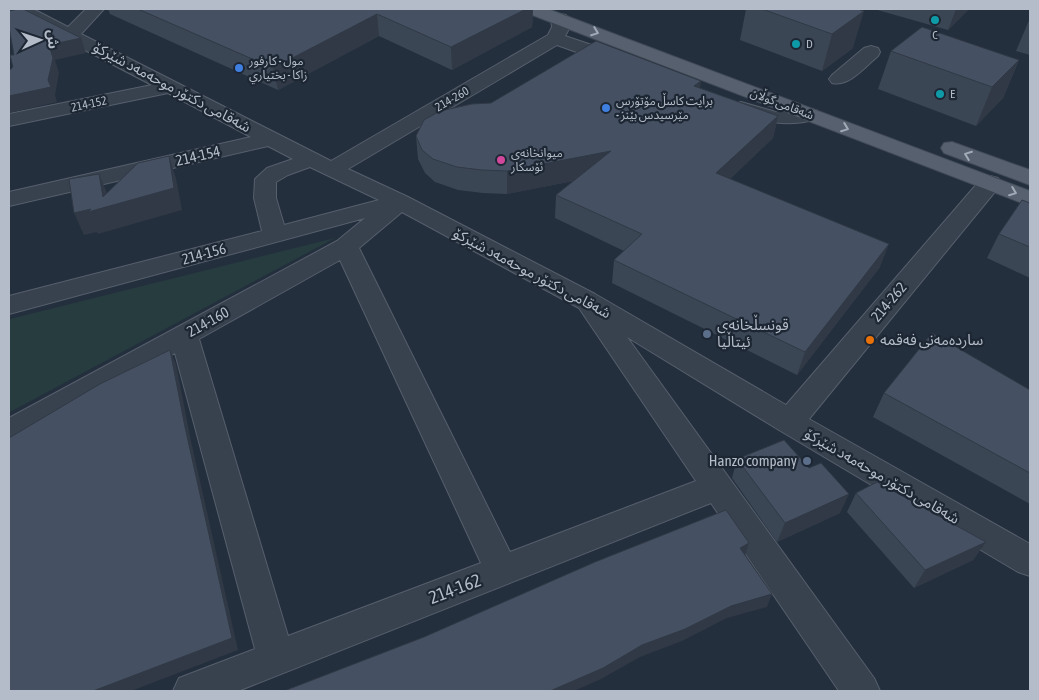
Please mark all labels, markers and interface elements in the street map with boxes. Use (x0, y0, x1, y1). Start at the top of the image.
marker: C (929, 14, 941, 26)
north arrow (15, 15, 65, 65)
one-way arrow (590, 26, 599, 36)
place label: C (932, 28, 938, 42)
text: ش (44, 29, 61, 49)
place label: D (806, 37, 813, 51)
street label: شەقامی دکتۆر موحەمەد شێرکۆ (90, 38, 254, 136)
marker: D (790, 38, 802, 50)
place label: مول - كارفور زاكا - بختياري (248, 54, 308, 85)
marker: مول - كارفور زاكا - بختياري (233, 62, 245, 74)
street label: شەقامی گوڵان (748, 83, 817, 122)
street label: 214-260 (433, 84, 472, 114)
place label: E (950, 87, 955, 101)
marker: E (934, 88, 946, 100)
place label: برایت کاسڵ مۆتۆرس - مێرسیدس بێنز (616, 92, 713, 122)
street label: 214-152 (70, 93, 108, 115)
marker: برایت کاسڵ مۆتۆرس - مێرسیدس بێنز (600, 102, 612, 114)
one-way arrow (840, 122, 849, 132)
street label: 214-154 (174, 142, 222, 169)
place label: میوانخانەی ئۆسکار (510, 146, 563, 174)
one-way arrow (964, 150, 973, 161)
marker: میوانخانەی ئۆسکار (495, 154, 507, 166)
one-way arrow (1008, 186, 1017, 196)
street label: شەقامی دکتۆر موحەمەد شێرکۆ (450, 224, 614, 322)
street label: 214-156 (180, 239, 228, 268)
street label: 214-262 (867, 279, 910, 325)
street label: 214-160 (184, 303, 232, 340)
place label: قونسڵخانەی ئیتاڵیا (717, 314, 789, 350)
marker: قونسڵخانەی ئیتاڵیا (701, 328, 713, 340)
place label: ساردەمەنی فەقمە (880, 331, 984, 349)
marker: ساردەمەنی فەقمە (864, 334, 876, 346)
street label: شەقامی دکتۆر موحەمەد شێرکۆ (801, 424, 963, 528)
place label: Hanzo company (709, 452, 797, 469)
marker: Hanzo company (801, 455, 813, 467)
street label: 214-162 (426, 569, 484, 608)

